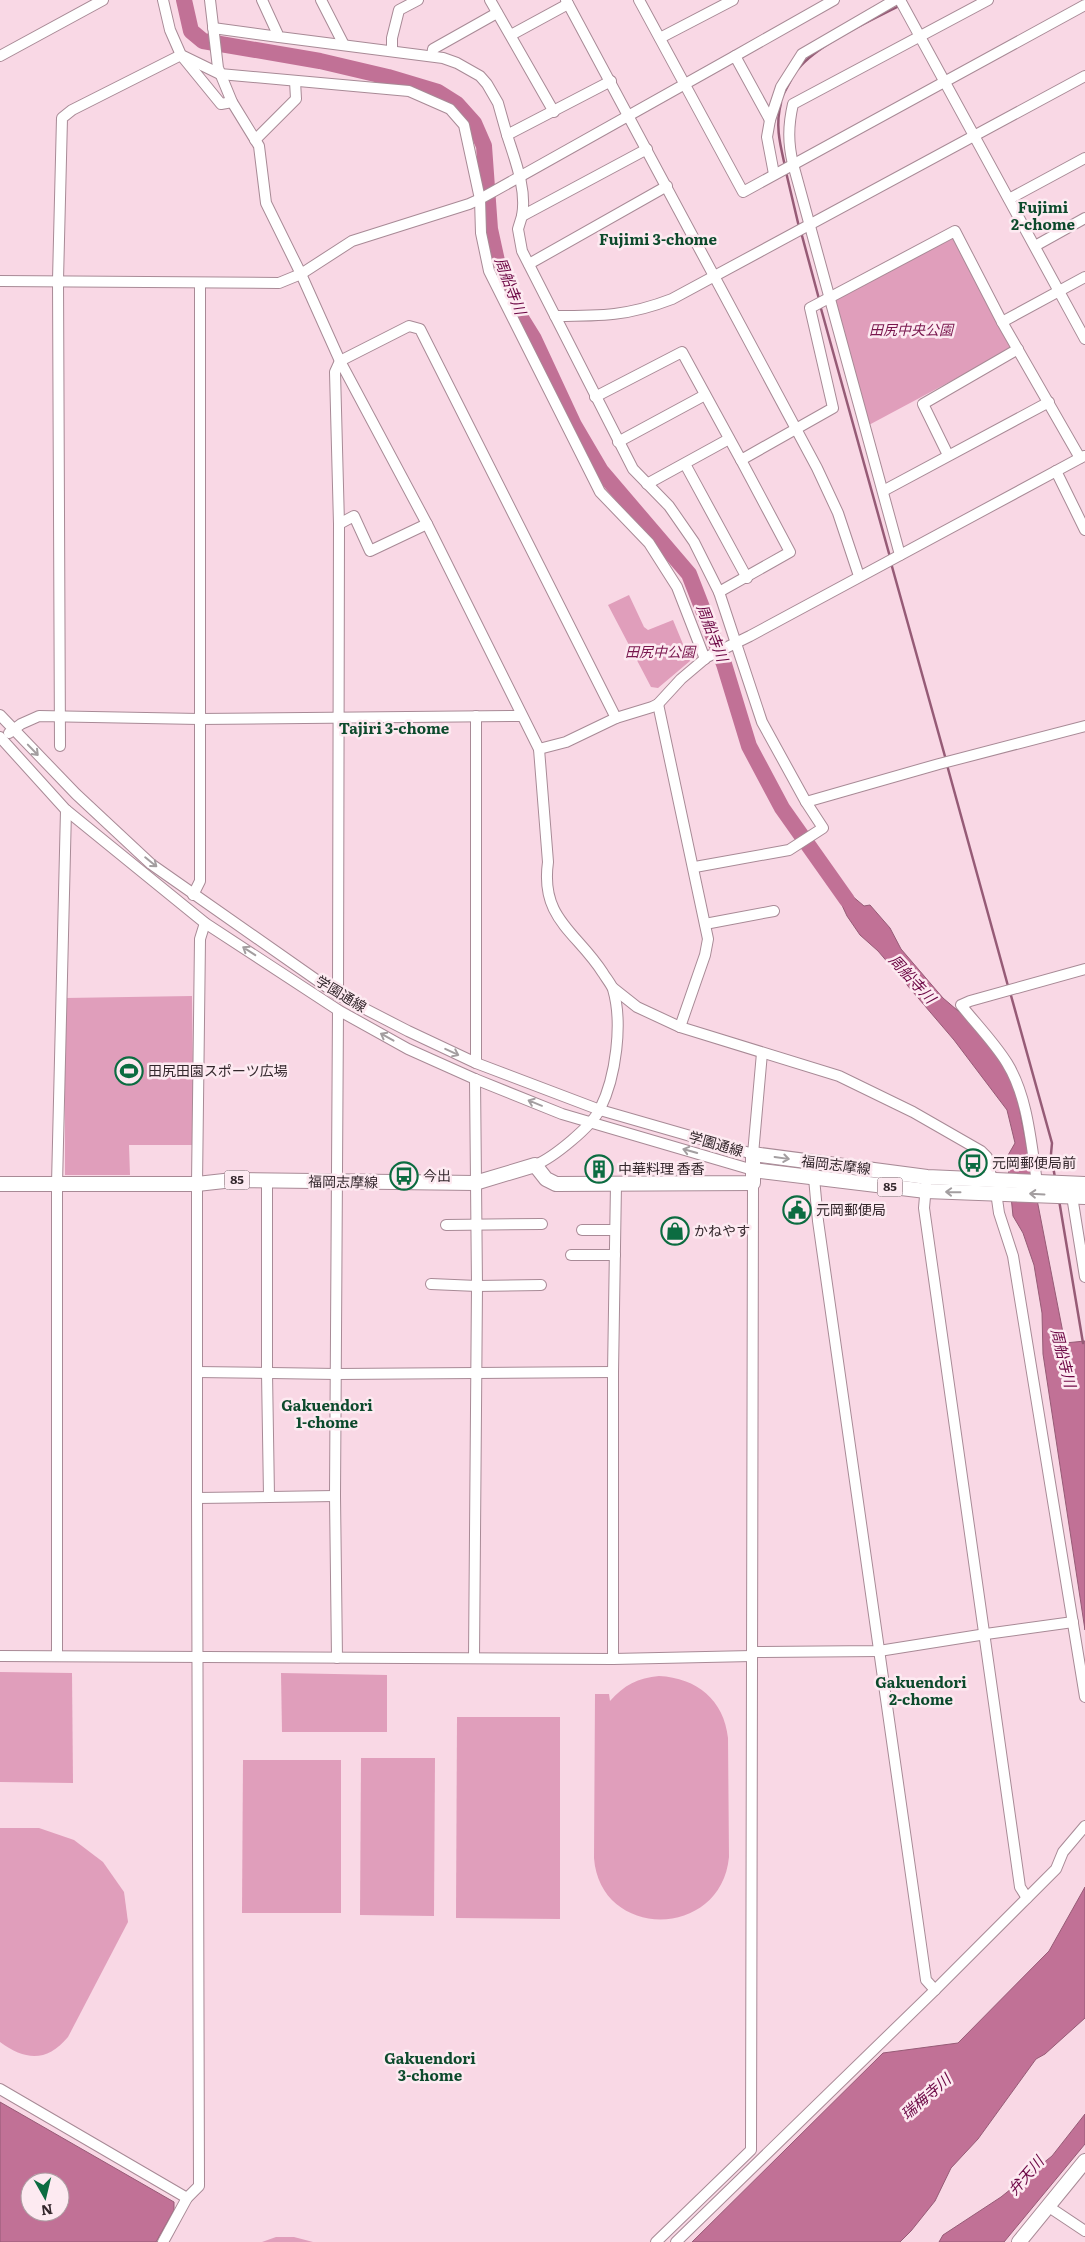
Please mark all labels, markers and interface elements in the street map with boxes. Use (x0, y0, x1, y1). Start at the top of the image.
district label: Fujimi 2-chome (1011, 195, 1076, 235)
district label: Fujimi 3-chome (599, 227, 717, 250)
water label: 周船寺川 (490, 253, 534, 319)
park label: 田尻中央公園 (869, 319, 955, 339)
water label: 周船寺川 (692, 600, 736, 666)
park label: 田尻中公園 (625, 641, 697, 661)
district label: Tajiri 3-chome (339, 716, 450, 739)
one-way arrow (27, 744, 39, 756)
one-way arrow (144, 857, 157, 868)
one-way arrow (242, 946, 256, 956)
water label: 周船寺川 (884, 948, 943, 1009)
street label: 学園通線 (312, 970, 371, 1016)
one-way arrow (379, 1032, 394, 1042)
one-way arrow (444, 1047, 459, 1057)
sports icon: 田尻田園スポーツ広場 (114, 1056, 144, 1086)
place label: 田尻田園スポーツ広場 (148, 1060, 288, 1080)
one-way arrow (528, 1098, 543, 1107)
street label: 学園通線 (687, 1126, 746, 1160)
one-way arrow (682, 1145, 698, 1155)
bus stop icon: 元岡郵便局前 (958, 1148, 988, 1178)
street label: 福岡志摩線 (800, 1150, 872, 1178)
place label: 元岡郵便局前 (992, 1152, 1076, 1172)
one-way arrow (773, 1153, 789, 1163)
building icon: 中華料理 香香 (584, 1154, 614, 1184)
place label: 中華料理 香香 (618, 1158, 705, 1178)
bus stop icon: 今出 (389, 1161, 419, 1191)
place label: 今出 (423, 1165, 451, 1185)
road number: 85 (224, 1170, 250, 1190)
street label: 福岡志摩線 (308, 1170, 378, 1192)
road number: 85 (878, 1178, 902, 1196)
one-way arrow (945, 1187, 961, 1196)
one-way arrow (1029, 1190, 1045, 1199)
public building icon: 元岡郵便局 (782, 1195, 812, 1225)
place label: 元岡郵便局 (816, 1199, 886, 1219)
shop icon: かねやす (660, 1216, 690, 1246)
place label: かねやす (694, 1220, 750, 1240)
water label: 周船寺川 (1046, 1326, 1083, 1391)
district label: Gakuendori 1-chome (281, 1393, 373, 1433)
district label: Gakuendori 2-chome (875, 1670, 967, 1710)
district label: Gakuendori 3-chome (384, 2046, 476, 2086)
water label: 瑞梅寺川 (895, 2066, 957, 2124)
water label: 弁天川 (1001, 2149, 1050, 2200)
north arrow (20, 2172, 70, 2222)
text: N (39, 2200, 54, 2222)

